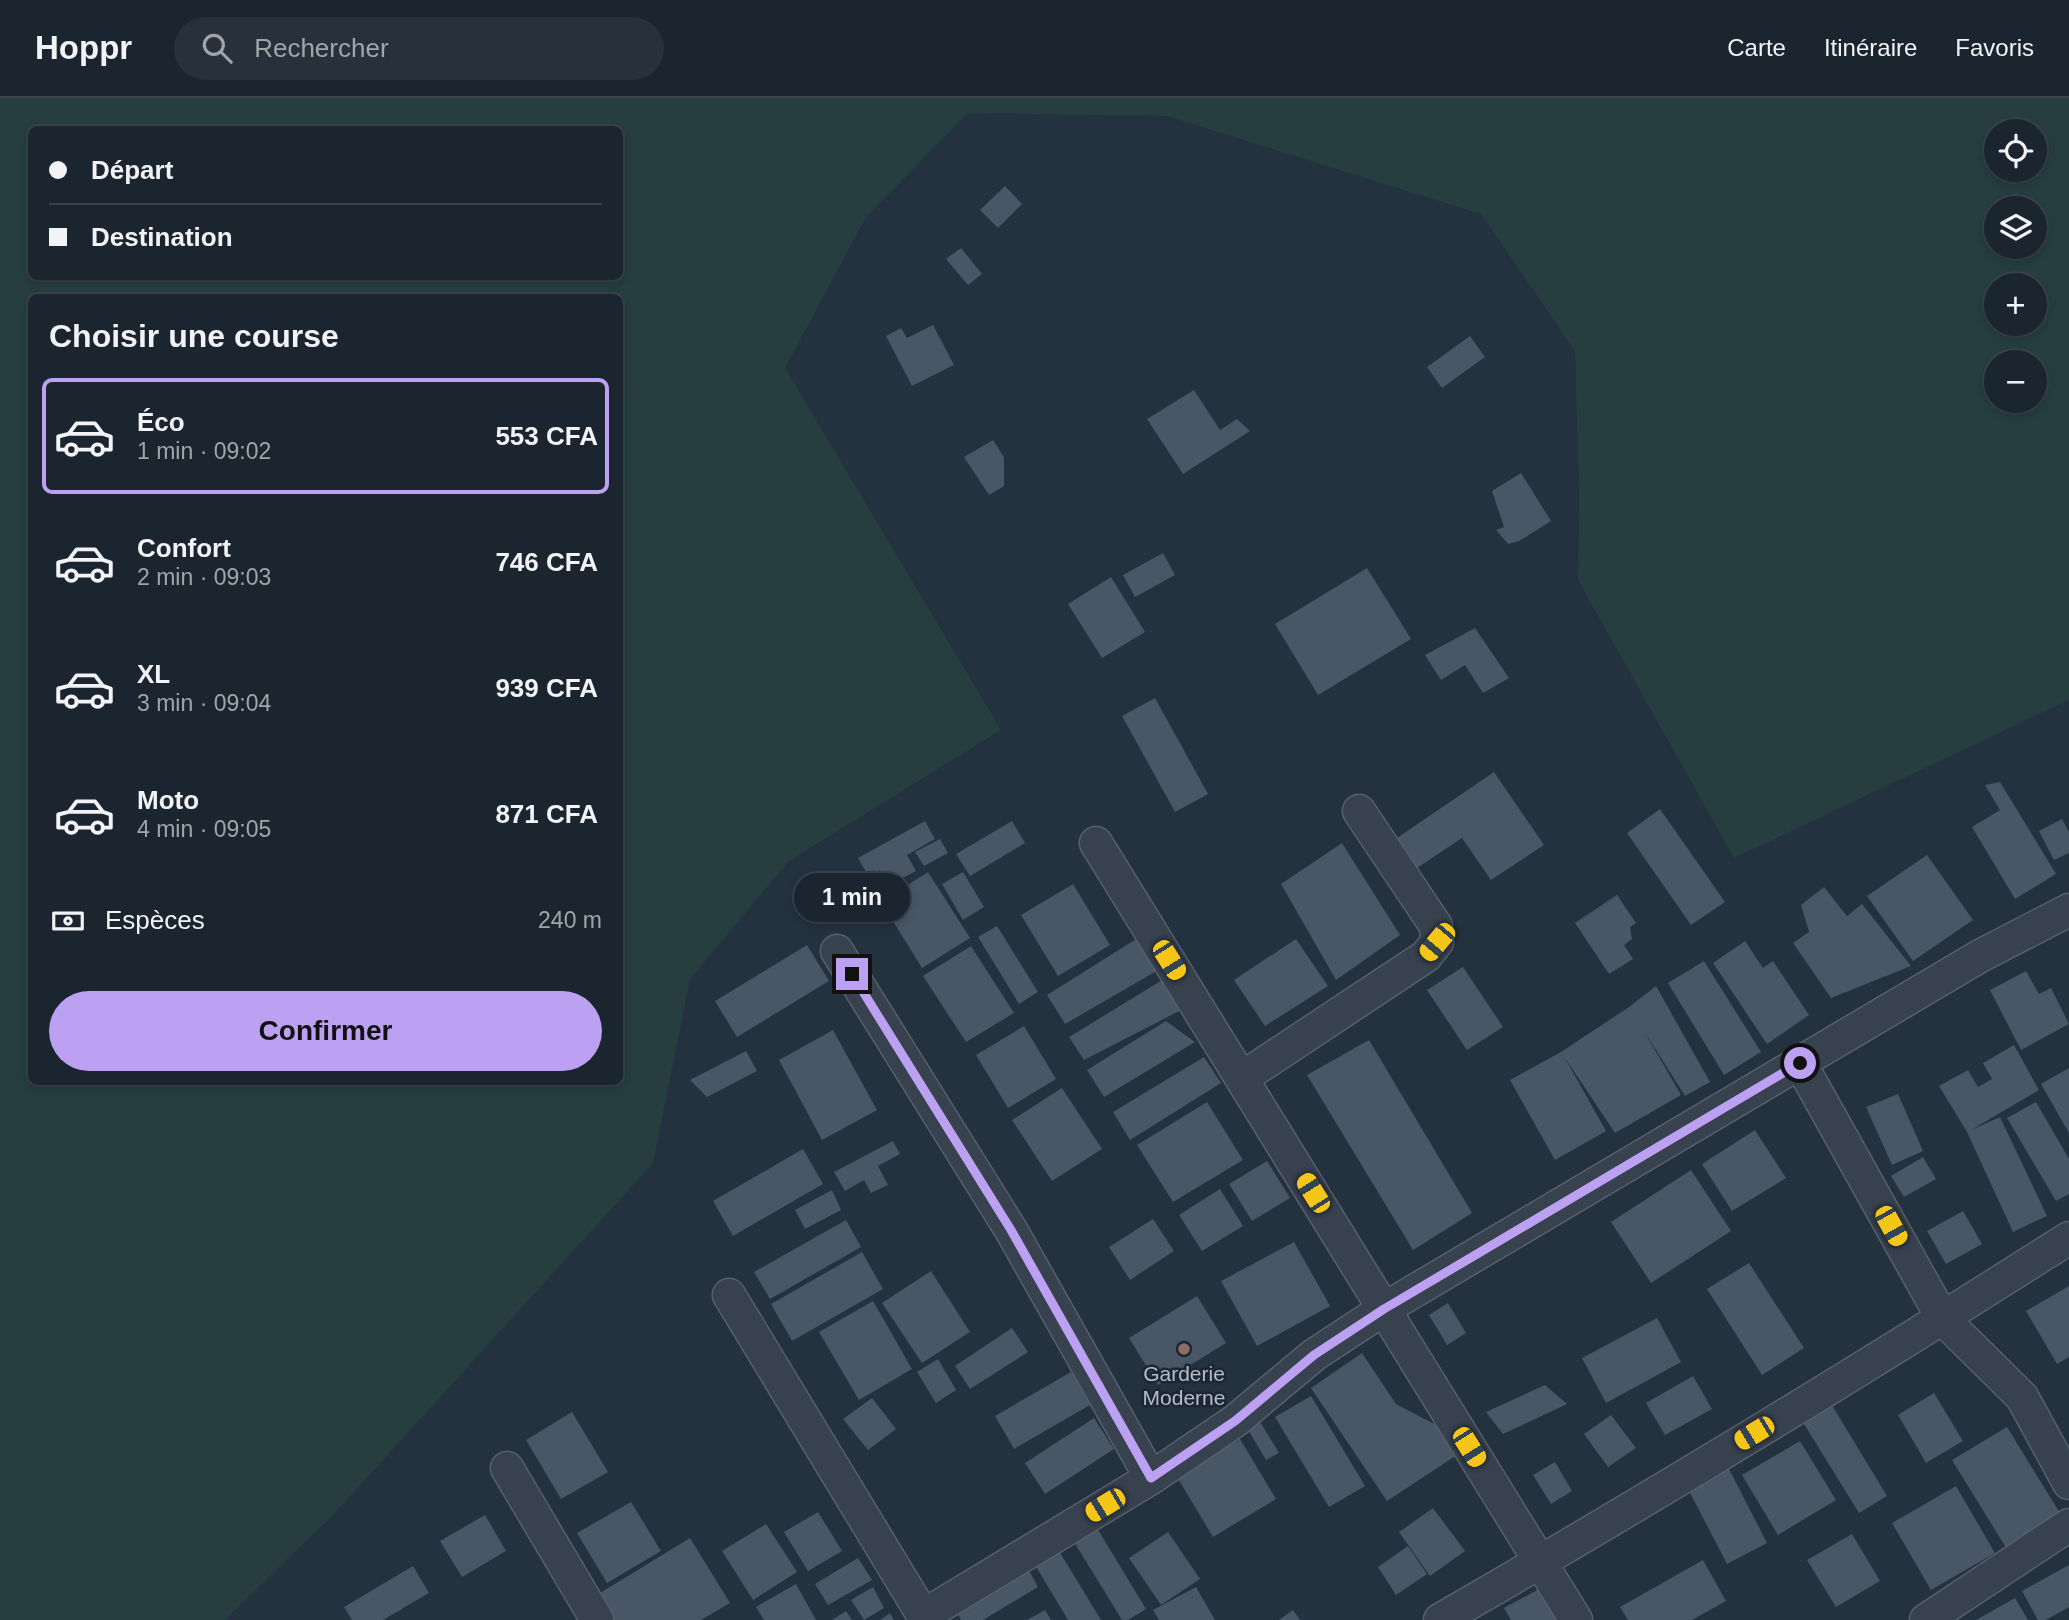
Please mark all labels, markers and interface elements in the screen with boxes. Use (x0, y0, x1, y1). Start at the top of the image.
search box (174, 17, 664, 80)
text: Hoppr (35, 29, 132, 66)
icon: search (198, 29, 236, 67)
text: Rechercher (254, 33, 389, 63)
text: Carte (1727, 34, 1786, 61)
text: Itinéraire (1824, 34, 1917, 61)
text: Favoris (1955, 34, 2034, 61)
map controls (1984, 119, 2047, 413)
button: locate (1984, 119, 2047, 182)
text: Départ (91, 155, 173, 185)
button: layers (1984, 196, 2047, 259)
text: Destination (91, 222, 233, 252)
button: + (1984, 273, 2047, 336)
text: Choisir une course (49, 318, 339, 354)
button: − (1984, 350, 2047, 413)
icon: car (53, 405, 116, 468)
text: Éco (137, 407, 185, 437)
text: 553 CFA (495, 421, 598, 451)
text: 1 min · 09:02 (137, 438, 271, 464)
icon: car (53, 531, 116, 594)
text: Confort (137, 533, 231, 563)
text: 746 CFA (495, 547, 598, 577)
text: 2 min · 09:03 (137, 564, 271, 590)
icon: car (53, 657, 116, 720)
text: XL (137, 659, 170, 689)
text: 939 CFA (495, 673, 598, 703)
text: 3 min · 09:04 (137, 690, 271, 716)
icon: car (53, 783, 116, 846)
text: Moto (137, 785, 199, 815)
text: 871 CFA (495, 799, 598, 829)
text: 4 min · 09:05 (137, 816, 271, 842)
callout: 1 min (794, 872, 910, 922)
text: 1 min (822, 884, 882, 910)
icon: cash (49, 902, 87, 940)
text: Espèces (105, 905, 205, 935)
text: 240 m (538, 907, 602, 933)
car (1416, 919, 1459, 965)
car (1149, 937, 1190, 983)
route end (836, 958, 868, 990)
button: Confirmer (49, 991, 602, 1071)
route start (1784, 1047, 1816, 1079)
car (1293, 1170, 1334, 1216)
car (1872, 1203, 1911, 1249)
marker: Garderie Moderne (1176, 1341, 1192, 1357)
place label: Garderie Moderne (1143, 1362, 1225, 1409)
car (1731, 1413, 1778, 1453)
car (1449, 1424, 1490, 1470)
car (1082, 1485, 1129, 1525)

